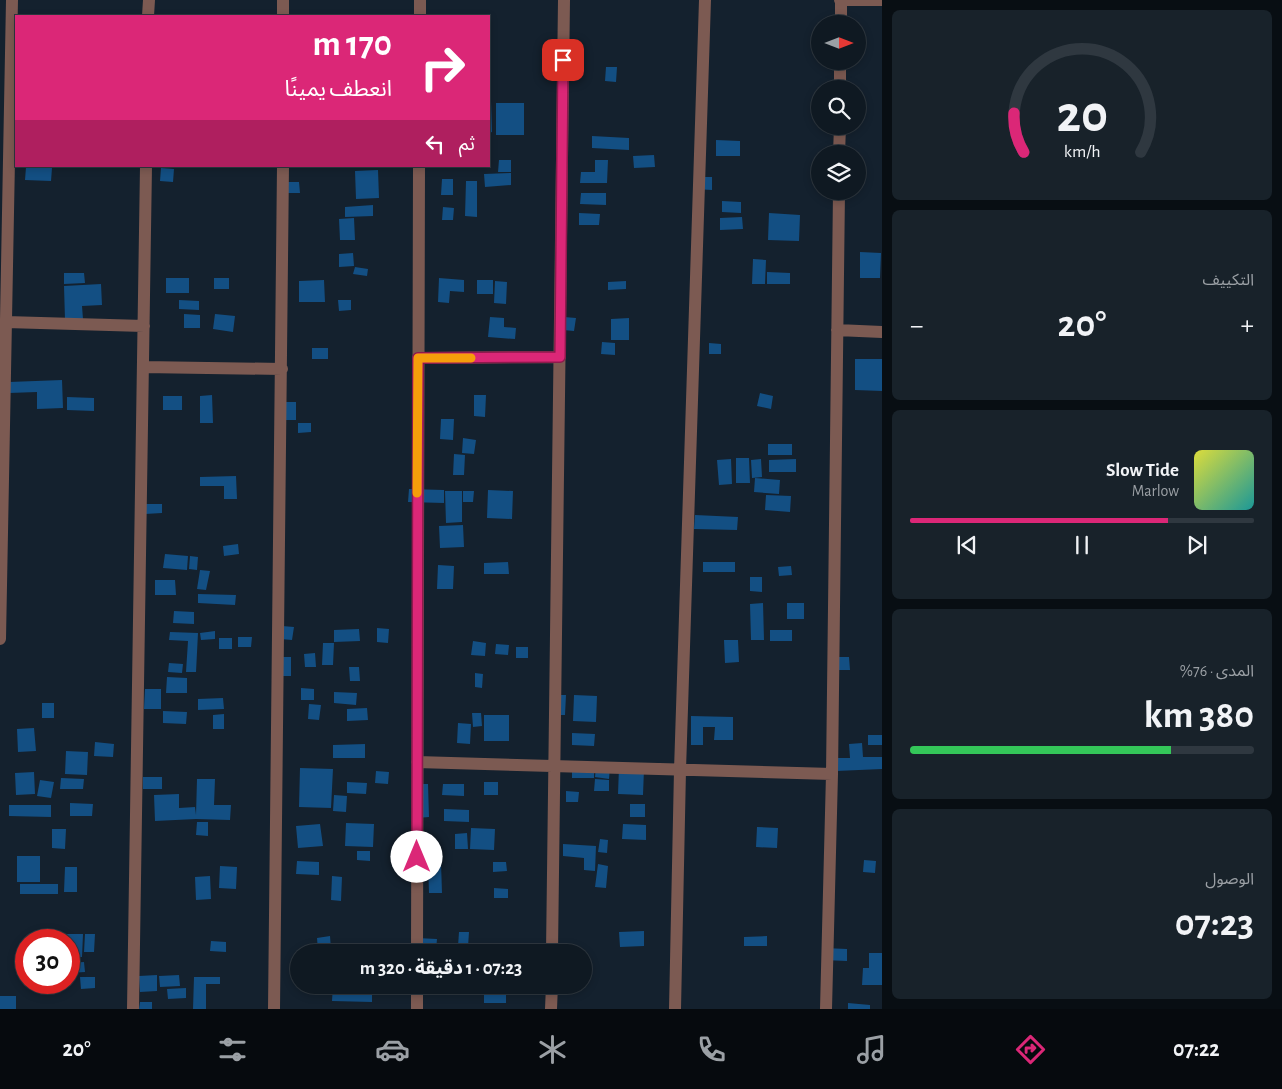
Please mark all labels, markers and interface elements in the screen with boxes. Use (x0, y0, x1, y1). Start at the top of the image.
north arrow (811, 15, 866, 70)
map controls (811, 15, 866, 200)
text: 170 m (312, 27, 392, 62)
icon: right (410, 35, 475, 100)
pin (542, 39, 584, 81)
icon: arrive (549, 46, 577, 74)
text: انعطف يمينًا (285, 78, 392, 100)
button: search (811, 80, 866, 135)
text: 20 (1056, 89, 1108, 141)
icon: left (421, 130, 449, 158)
text: ثم (459, 135, 475, 154)
text: km/h (1064, 143, 1100, 161)
button: layers (811, 145, 866, 200)
text: التكييف (1202, 272, 1254, 288)
text: 20° (1058, 306, 1106, 344)
text: − (910, 312, 923, 340)
text: + (1241, 312, 1254, 340)
text: Slow Tide (1106, 461, 1179, 480)
text: Marlow (1132, 483, 1179, 499)
icon: previous (953, 531, 981, 559)
icon: pause (1068, 531, 1096, 559)
icon: next (1183, 531, 1211, 559)
text: المدى · 76% (1180, 663, 1254, 679)
text: 380 km (1144, 697, 1254, 735)
position arrow (390, 830, 442, 882)
text: الوصول (1205, 871, 1254, 887)
text: 07:23 (1175, 905, 1254, 943)
speed limit sign: 30 (15, 929, 80, 994)
text: 07:23 · 1 دقيقة · 320 m (360, 959, 522, 978)
icon: filters (215, 1032, 250, 1067)
icon: car (375, 1032, 410, 1067)
icon: climate (535, 1032, 570, 1067)
icon: phone (694, 1032, 729, 1067)
icon: music (854, 1032, 889, 1067)
icon: directions (1013, 1032, 1048, 1067)
text: 20° (62, 1038, 91, 1060)
text: 07:22 (1173, 1038, 1220, 1060)

